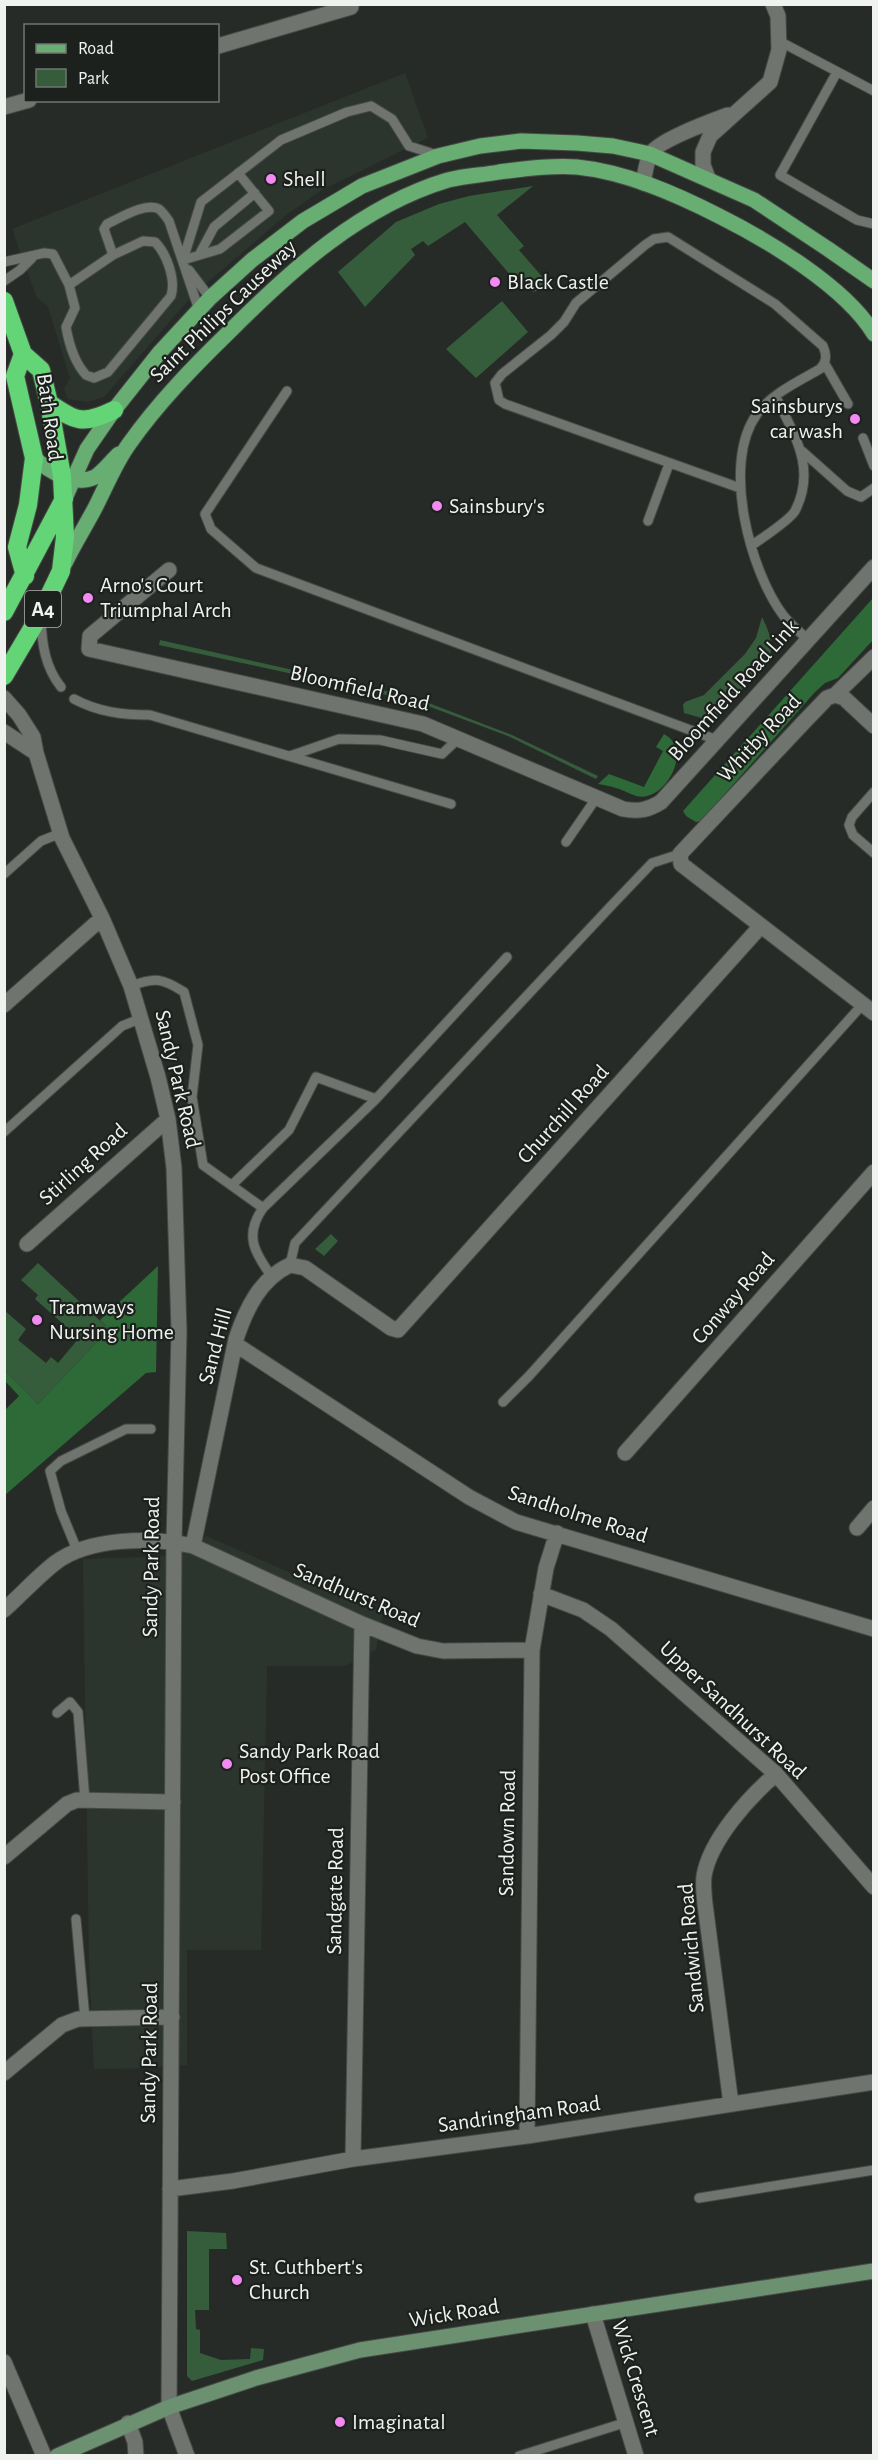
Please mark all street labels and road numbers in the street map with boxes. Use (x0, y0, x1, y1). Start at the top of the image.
street label: Saint Philips Causeway (146, 235, 301, 386)
street label: Bath Road (33, 372, 67, 462)
road number: A4 (25, 591, 61, 627)
street label: Bloomfield Road Link (664, 615, 802, 765)
street label: Bloomfield Road (288, 661, 432, 715)
street label: Whitby Road (713, 690, 805, 786)
street label: Sandy Park Road (151, 1008, 205, 1150)
street label: Churchill Road (513, 1060, 613, 1168)
street label: Stirling Road (35, 1119, 131, 1209)
street label: Conway Road (687, 1248, 779, 1348)
street label: Sand Hill (194, 1306, 236, 1386)
street label: Sandholme Road (505, 1481, 651, 1547)
street label: Sandy Park Road (139, 1496, 163, 1638)
street label: Sandhurst Road (291, 1559, 423, 1631)
street label: Upper Sandhurst Road (656, 1637, 810, 1783)
street label: Sandown Road (495, 1769, 519, 1897)
street label: Sandgate Road (323, 1827, 347, 1955)
street label: Sandwich Road (674, 1882, 708, 2014)
street label: Sandy Park Road (137, 1982, 161, 2124)
street label: Sandringham Road (437, 2092, 601, 2136)
street label: Wick Road (407, 2295, 501, 2331)
street label: Wick Crescent (608, 2317, 664, 2439)

